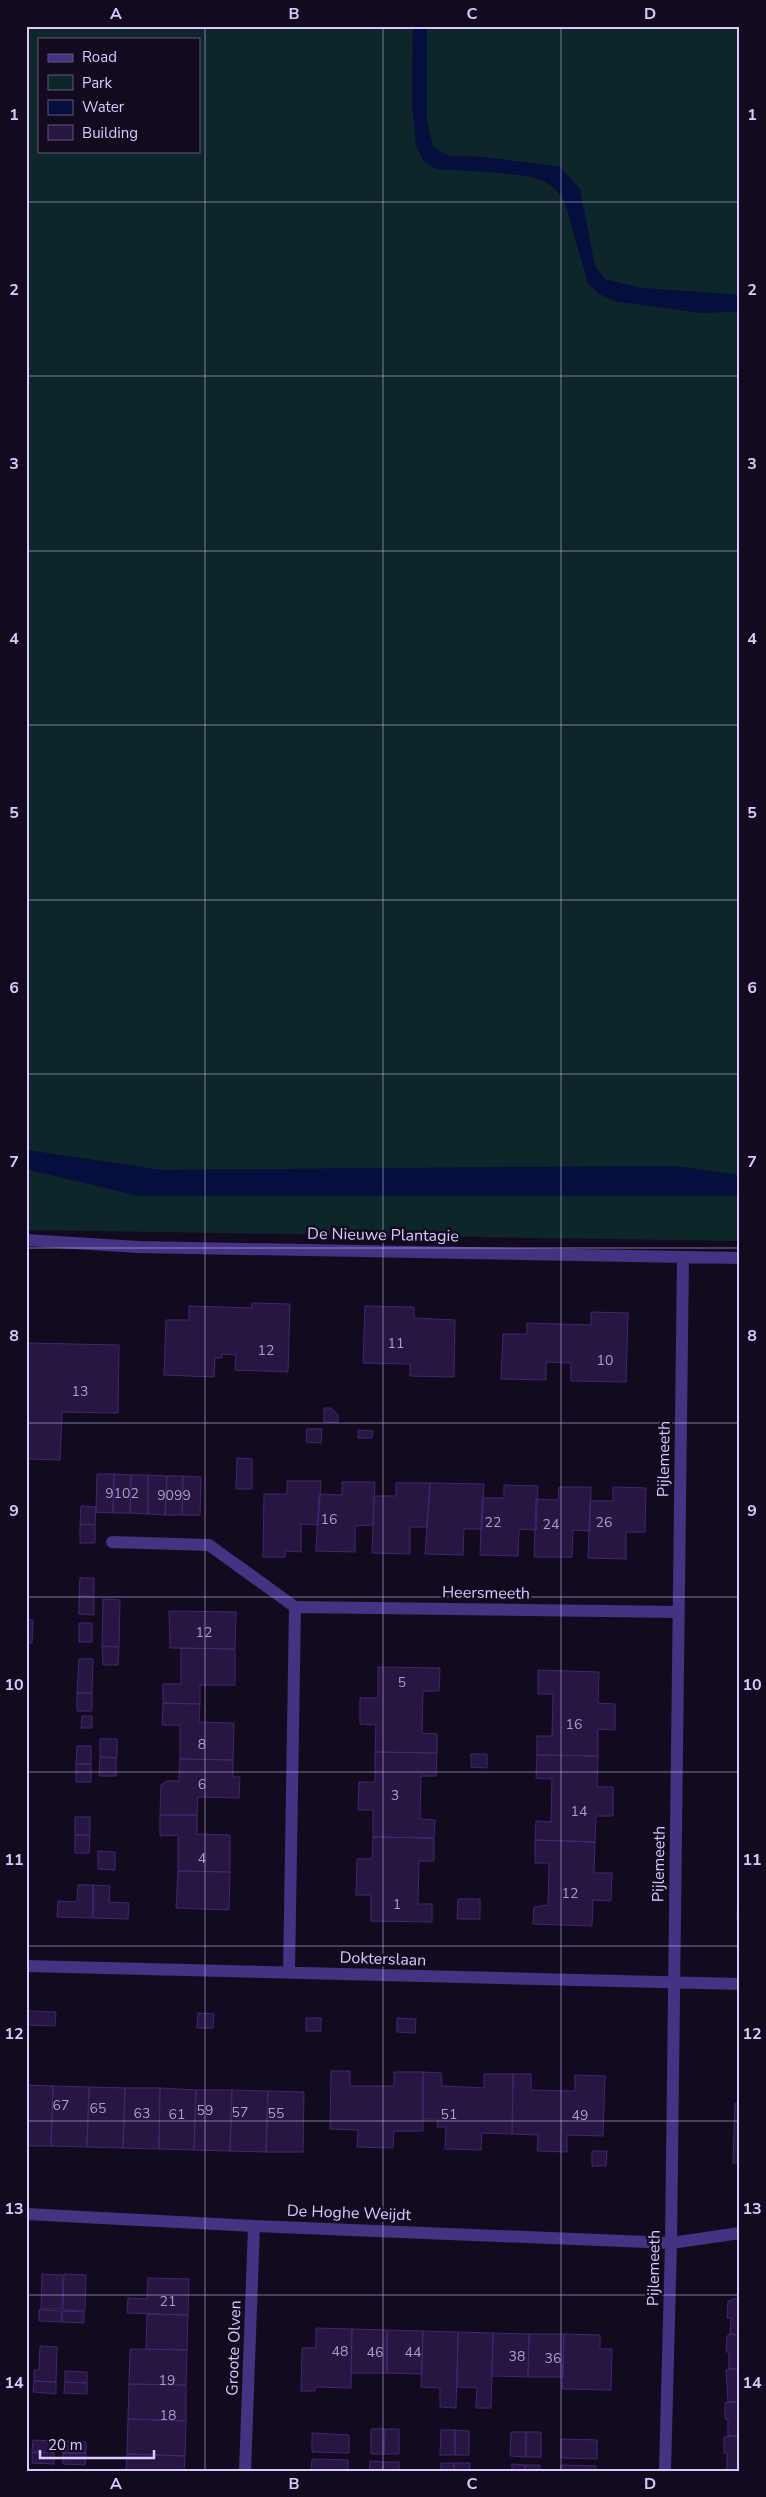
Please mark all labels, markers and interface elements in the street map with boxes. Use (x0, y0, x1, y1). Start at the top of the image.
text: A (110, 3, 122, 25)
text: B (288, 3, 300, 25)
text: C (467, 3, 478, 25)
text: D (644, 3, 656, 25)
legend (38, 38, 200, 152)
text: Road (82, 47, 117, 67)
text: Park (82, 73, 112, 93)
text: Water (82, 97, 125, 117)
text: 1 (9, 104, 19, 126)
text: 1 (747, 104, 757, 126)
text: Building (82, 123, 138, 143)
text: 2 (9, 279, 19, 301)
text: 2 (747, 279, 757, 301)
text: 3 (9, 453, 19, 475)
text: 3 (747, 453, 757, 475)
text: 4 (9, 628, 19, 650)
text: 4 (747, 628, 757, 650)
text: 5 (9, 802, 19, 824)
text: 5 (747, 802, 757, 824)
text: 6 (9, 977, 19, 999)
text: 6 (747, 977, 757, 999)
text: 7 (9, 1151, 19, 1173)
text: 7 (747, 1151, 757, 1173)
street label: De Nieuwe Plantagie (307, 1223, 459, 1247)
text: 8 (9, 1325, 19, 1347)
text: 8 (747, 1325, 757, 1347)
house number: 11 (388, 1334, 404, 1353)
house number: 12 (258, 1341, 274, 1360)
house number: 10 (597, 1351, 613, 1370)
house number: 13 (72, 1382, 88, 1401)
street label: Pijlemeeth (652, 1421, 676, 1497)
house number: 9102 (105, 1484, 139, 1503)
house number: 9099 (157, 1486, 191, 1505)
text: 9 (9, 1500, 19, 1522)
text: 9 (747, 1500, 757, 1522)
house number: 16 (321, 1510, 337, 1529)
house number: 22 (485, 1513, 501, 1532)
house number: 26 (596, 1513, 612, 1532)
house number: 24 (543, 1515, 559, 1534)
street label: Heersmeeth (442, 1581, 530, 1605)
house number: 12 (196, 1623, 212, 1642)
house number: 5 (398, 1673, 406, 1692)
text: 10 (4, 1674, 24, 1696)
text: 10 (742, 1674, 762, 1696)
house number: 16 (566, 1715, 582, 1734)
house number: 8 (198, 1735, 206, 1754)
house number: 6 (198, 1775, 206, 1794)
house number: 3 (391, 1786, 399, 1805)
house number: 14 (571, 1802, 587, 1821)
street label: Pijlemeeth (647, 1826, 671, 1902)
text: 11 (4, 1849, 24, 1871)
house number: 4 (198, 1849, 206, 1868)
text: 11 (742, 1849, 762, 1871)
house number: 12 (562, 1884, 578, 1903)
house number: 1 (393, 1895, 401, 1914)
street label: Dokterslaan (339, 1946, 427, 1972)
text: 12 (4, 2023, 24, 2045)
text: 12 (742, 2023, 762, 2045)
house number: 67 (53, 2096, 69, 2115)
house number: 65 (90, 2099, 106, 2118)
house number: 59 (197, 2101, 213, 2120)
house number: 57 (232, 2103, 248, 2122)
house number: 63 (134, 2104, 150, 2123)
house number: 55 (268, 2104, 284, 2123)
house number: 61 (169, 2105, 185, 2124)
house number: 51 (441, 2105, 457, 2124)
house number: 49 (572, 2106, 588, 2125)
text: 13 (4, 2198, 24, 2220)
text: 13 (742, 2198, 762, 2220)
street label: De Hoghe Weijdt (287, 2200, 412, 2226)
street label: Pijlemeeth (642, 2230, 666, 2306)
house number: 21 (160, 2292, 176, 2311)
street label: Groote Olven (221, 2300, 247, 2396)
house number: 48 (332, 2342, 348, 2361)
house number: 46 (367, 2343, 383, 2362)
house number: 44 (405, 2343, 421, 2362)
house number: 38 (509, 2347, 525, 2366)
house number: 36 (545, 2349, 561, 2368)
house number: 19 (159, 2371, 175, 2390)
text: 14 (4, 2372, 24, 2394)
text: 14 (742, 2372, 762, 2394)
house number: 18 (160, 2406, 176, 2425)
scale bar (40, 2427, 154, 2459)
text: 20 m (48, 2435, 83, 2455)
text: A (110, 2473, 122, 2495)
text: B (288, 2473, 300, 2495)
text: C (467, 2473, 478, 2495)
text: D (644, 2473, 656, 2495)

